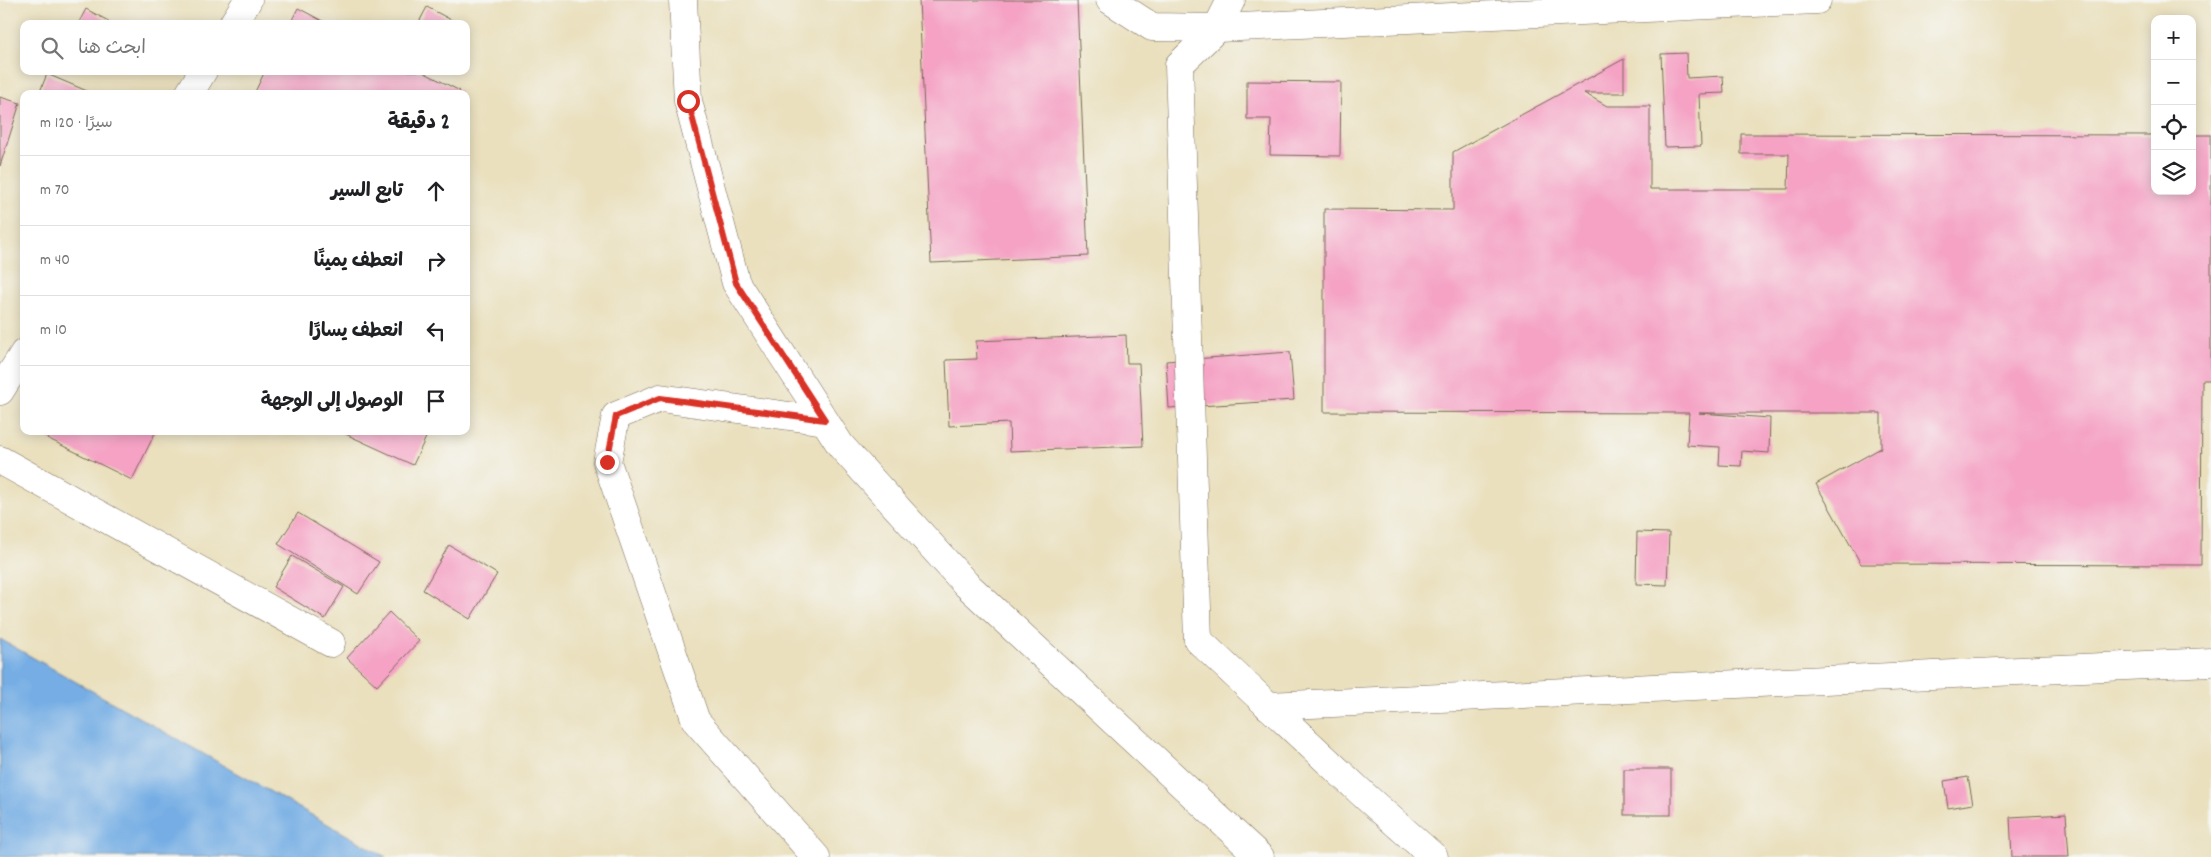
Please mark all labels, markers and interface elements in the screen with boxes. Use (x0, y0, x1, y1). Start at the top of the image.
map controls (2151, 15, 2196, 195)
button: + (2151, 15, 2196, 60)
search box (20, 20, 470, 75)
icon: search (38, 34, 66, 62)
text: ابحث هنا (78, 36, 146, 63)
button: − (2151, 60, 2196, 105)
route start (677, 90, 700, 113)
button: locate (2151, 105, 2196, 150)
text: 2 دقيقة (388, 109, 450, 139)
text: سيرًا · 120 m (40, 112, 113, 135)
button: layers (2151, 150, 2196, 195)
icon: ahead (422, 177, 450, 205)
text: 70 m (40, 179, 70, 202)
text: تابع السير (331, 179, 403, 206)
icon: right (422, 247, 450, 275)
text: 40 m (40, 249, 70, 272)
text: انعطف يمينًا (314, 249, 403, 276)
icon: left (422, 317, 450, 345)
text: 10 m (40, 319, 67, 342)
text: انعطف يسارًا (309, 319, 403, 346)
icon: arrive (422, 387, 450, 415)
text: الوصول إلى الوجهة (261, 389, 403, 416)
route end (596, 451, 619, 474)

